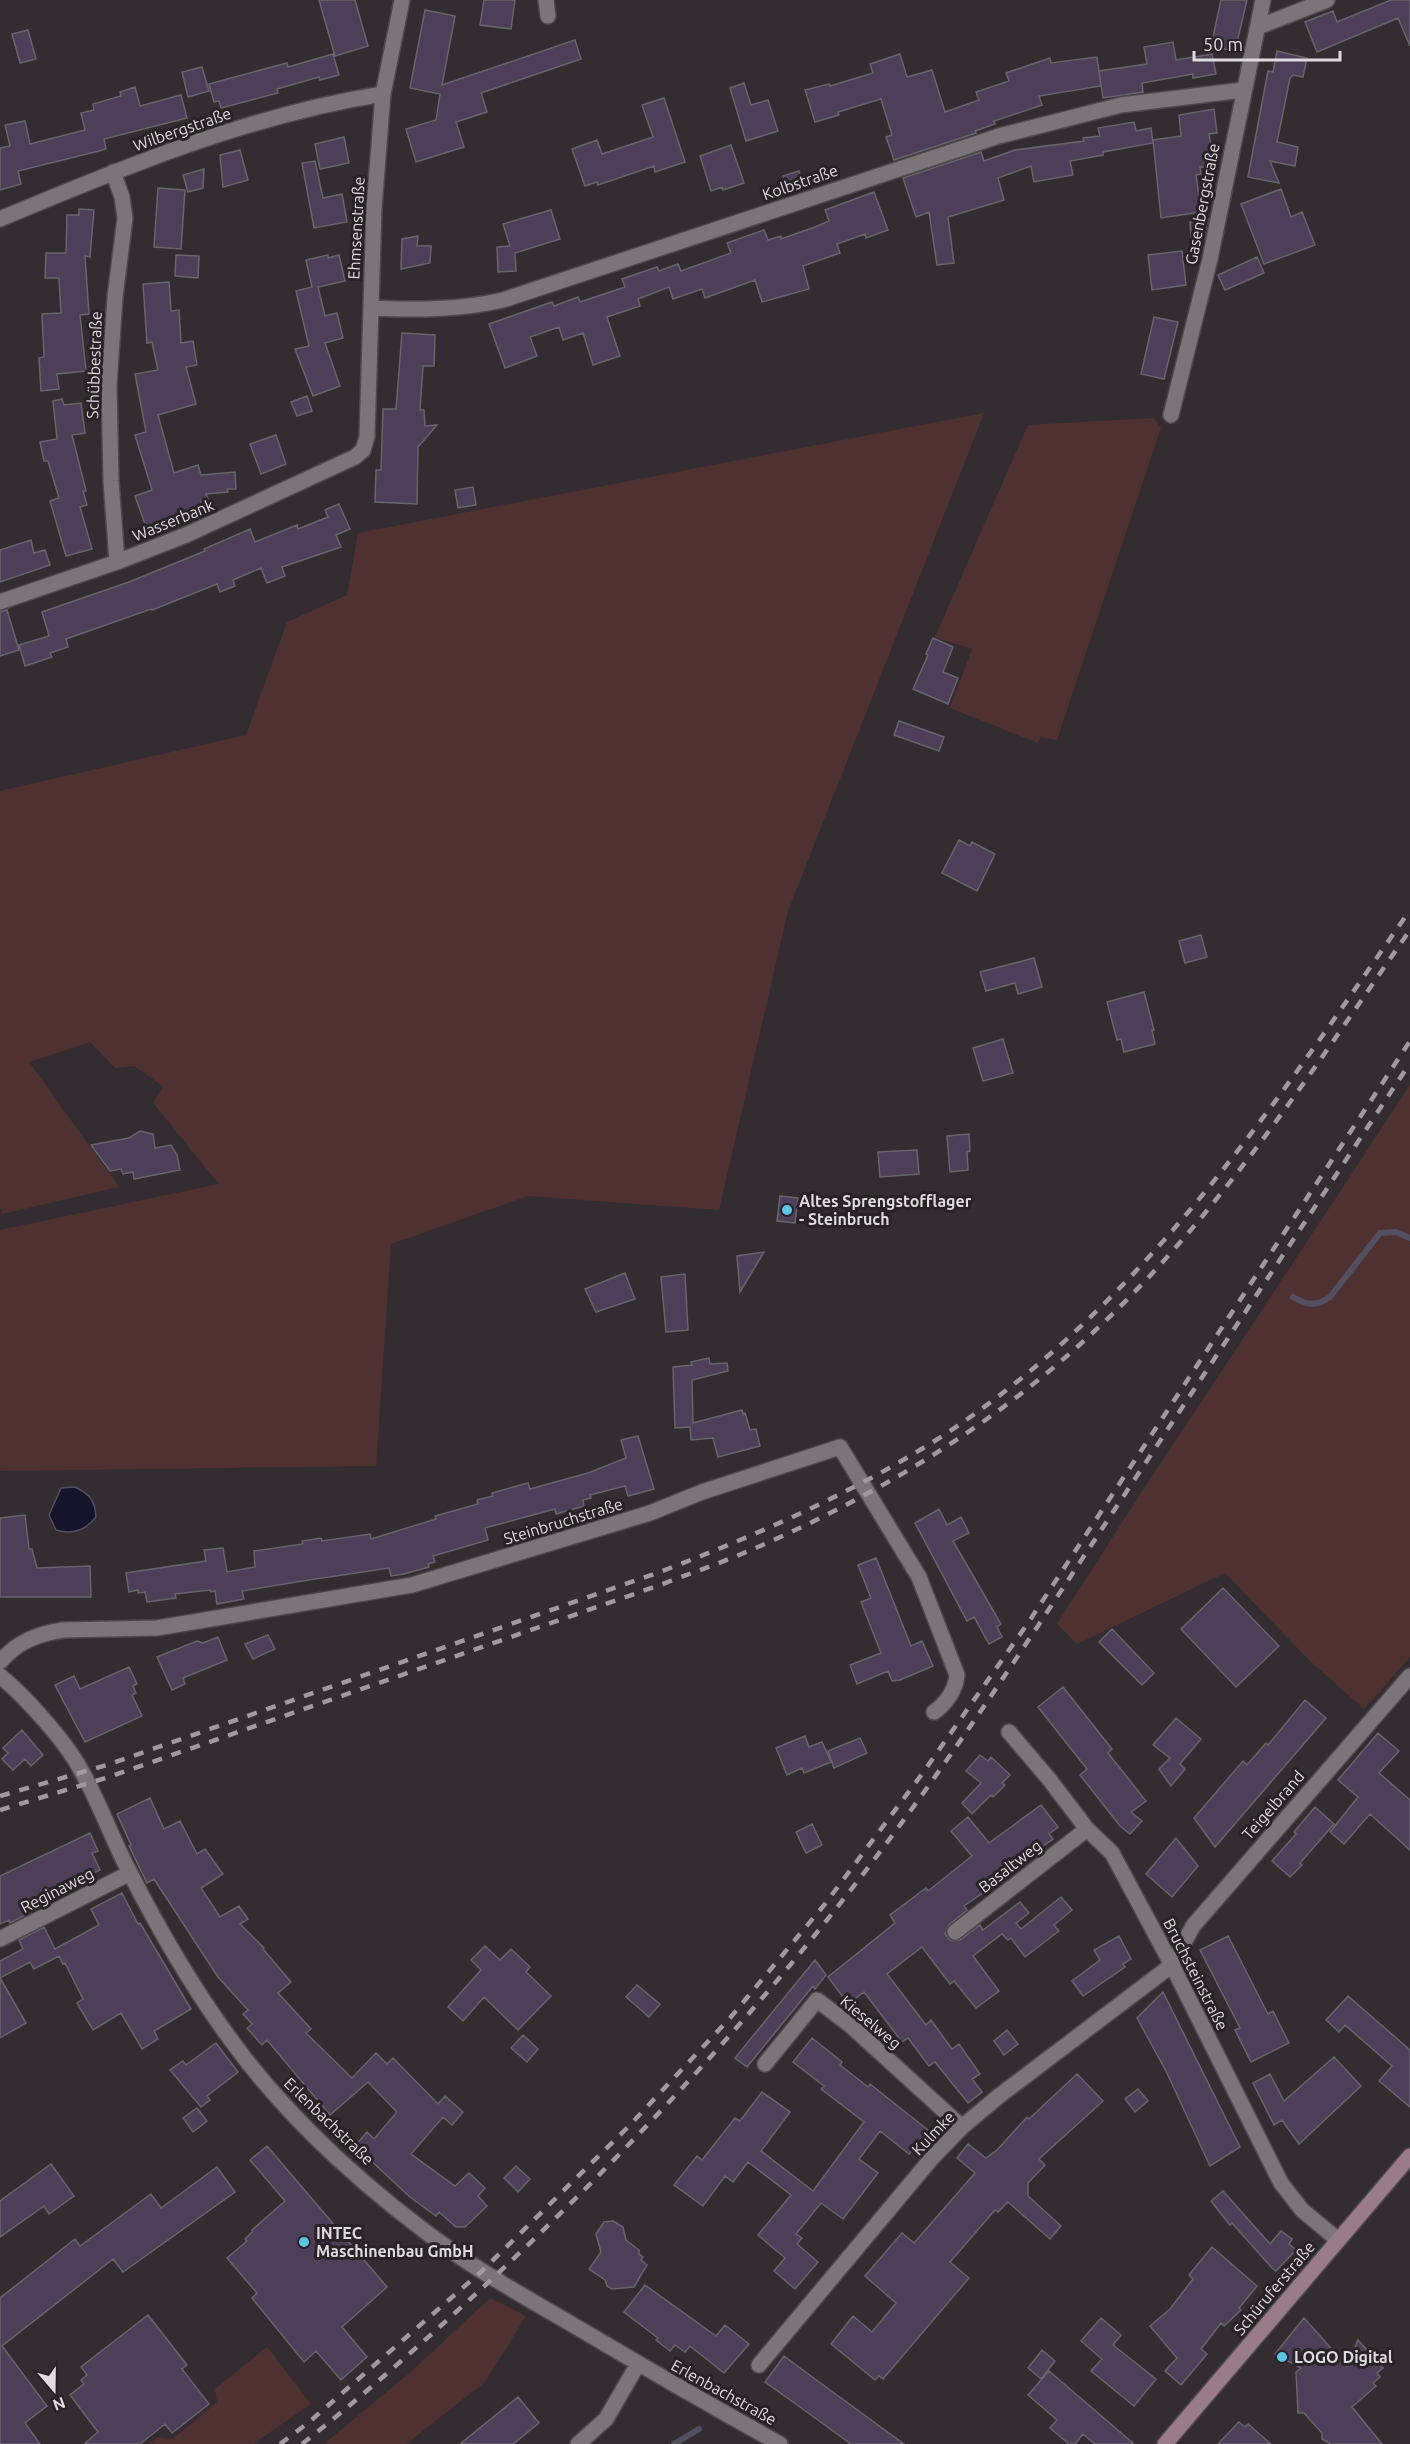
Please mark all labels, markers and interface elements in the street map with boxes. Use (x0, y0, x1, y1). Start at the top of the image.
scale bar (1194, 24, 1340, 62)
text: 50 m (1203, 34, 1243, 54)
street label: Wilbergstraße (131, 104, 233, 154)
street label: Gasenbergstraße (1181, 142, 1223, 266)
street label: Kolbstraße (760, 161, 840, 203)
street label: Ehmsenstraße (344, 176, 368, 280)
street label: Schübbestraße (83, 311, 105, 419)
street label: Wasserbank (130, 495, 216, 545)
place label: Altes Sprengstofflager - Steinbruch (799, 1192, 972, 1228)
marker: Altes Sprengstofflager - Steinbruch (780, 1203, 794, 1217)
street label: Steinbruchstraße (501, 1494, 625, 1548)
street label: Teigelbrand (1238, 1767, 1308, 1843)
street label: Basaltweg (975, 1836, 1045, 1896)
street label: Reginaweg (17, 1864, 97, 1916)
street label: Bruchsteinstraße (1160, 1915, 1232, 2033)
street label: Kieselweg (837, 1992, 905, 2052)
street label: Erlenbachstraße (281, 2074, 377, 2168)
street label: Kulmke (908, 2108, 958, 2158)
place label: INTEC Maschinenbau GmbH (316, 2224, 474, 2260)
marker: INTEC Maschinenbau GmbH (297, 2235, 311, 2249)
street label: Schüruferstraße (1230, 2238, 1318, 2338)
place label: LOGO Digital (1294, 2348, 1393, 2366)
marker: LOGO Digital (1275, 2350, 1289, 2364)
street label: Erlenbachstraße (668, 2356, 780, 2428)
north arrow (24, 2360, 84, 2420)
text: N (50, 2394, 68, 2415)

